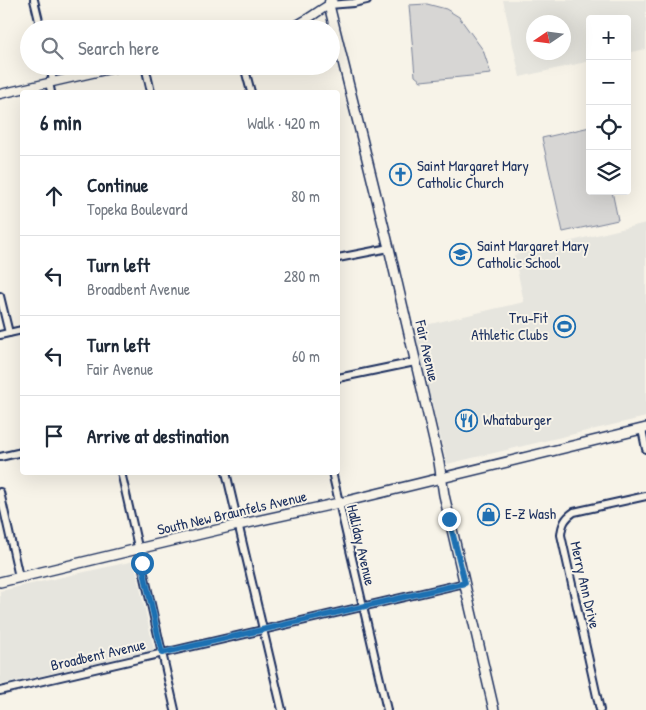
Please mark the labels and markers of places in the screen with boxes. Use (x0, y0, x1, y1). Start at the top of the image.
place label: Saint Margaret Mary Catholic Church (417, 155, 529, 193)
church icon: Saint Margaret Mary Catholic Church (389, 163, 413, 187)
place label: Saint Margaret Mary Catholic School (477, 235, 589, 273)
school or university icon: Saint Margaret Mary Catholic School (449, 243, 473, 267)
place label: Tru-Fit Athletic Clubs (471, 307, 549, 345)
sports icon: Tru-Fit Athletic Clubs (552, 315, 576, 339)
restaurant icon: Whataburger (455, 408, 479, 432)
place label: Whataburger (483, 409, 552, 430)
shop icon: E-Z Wash (477, 502, 501, 526)
place label: E-Z Wash (505, 503, 556, 524)

